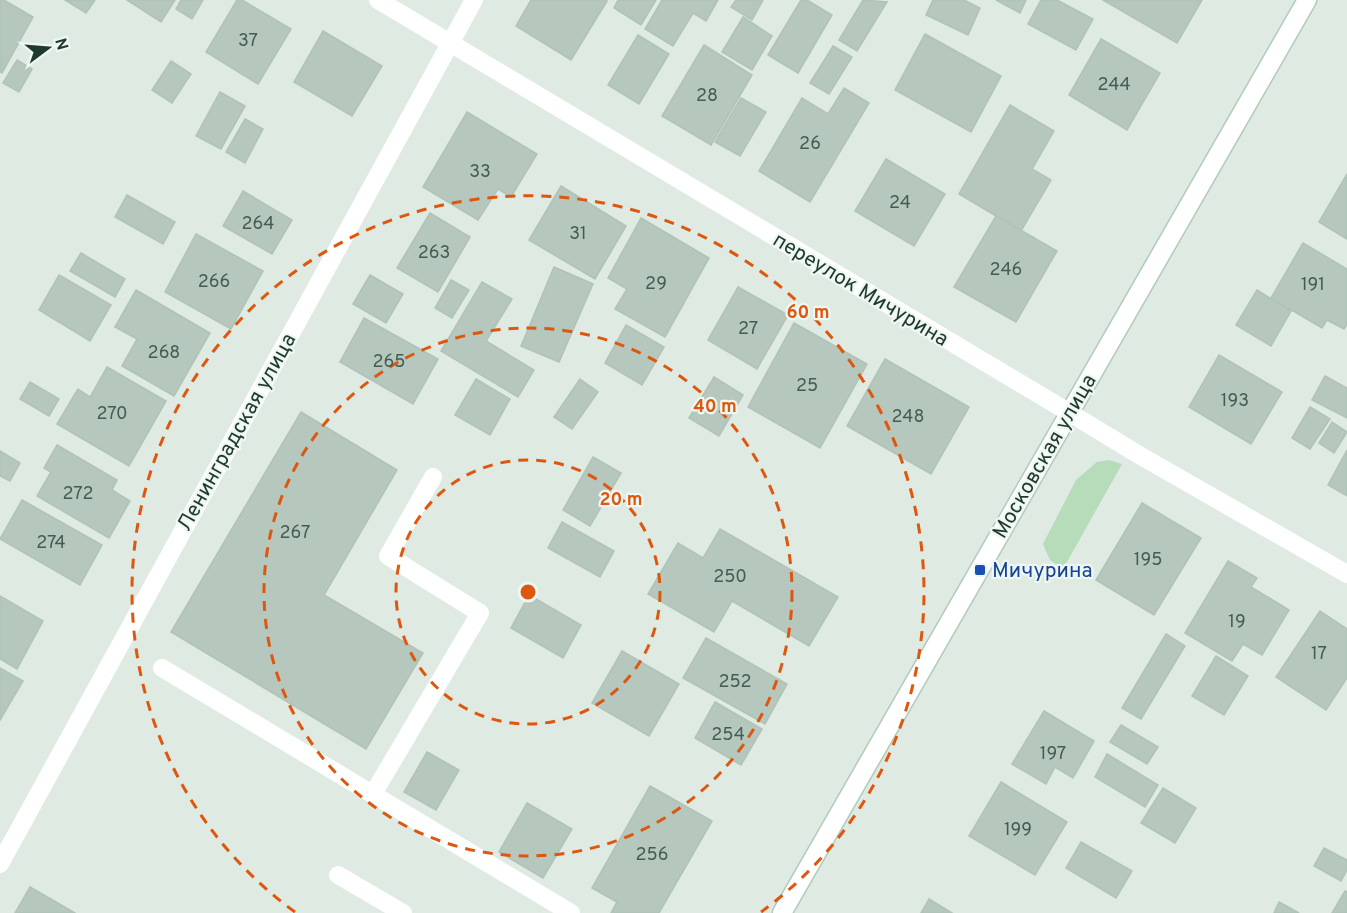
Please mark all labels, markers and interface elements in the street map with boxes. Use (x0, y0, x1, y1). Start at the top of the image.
north arrow (18, 18, 78, 78)
house number: 37 (238, 30, 258, 53)
text: N (49, 36, 72, 53)
house number: 244 (1097, 74, 1131, 97)
house number: 28 (696, 85, 718, 108)
house number: 26 (799, 133, 821, 156)
house number: 33 (469, 161, 491, 184)
house number: 24 (889, 192, 911, 215)
house number: 264 (242, 213, 274, 236)
house number: 31 (569, 223, 587, 246)
street label: переулок Мичурина (767, 227, 953, 353)
house number: 263 (418, 242, 450, 265)
house number: 246 (990, 259, 1022, 282)
house number: 266 (198, 271, 230, 294)
house number: 29 (645, 273, 667, 296)
house number: 191 (1301, 274, 1325, 297)
text: 60 m (786, 302, 830, 325)
house number: 27 (738, 318, 758, 341)
street label: Ленинградская улица (172, 329, 303, 536)
house number: 268 (148, 342, 180, 365)
house number: 265 (373, 351, 405, 374)
street label: Московская улица (987, 370, 1103, 544)
house number: 25 (796, 375, 818, 398)
house number: 193 (1221, 390, 1249, 413)
text: 40 m (693, 396, 737, 419)
house number: 270 (96, 403, 128, 426)
house number: 248 (891, 406, 925, 429)
house number: 272 (63, 483, 93, 506)
text: 20 m (599, 489, 643, 512)
house number: 267 (280, 522, 310, 545)
house number: 274 (36, 532, 66, 555)
house number: 195 (1134, 549, 1162, 572)
place label: Мичурина (992, 558, 1093, 585)
marker: Мичурина (973, 563, 987, 577)
house number: 250 (713, 566, 747, 589)
centre of rings (518, 582, 538, 602)
house number: 19 (1228, 611, 1246, 634)
house number: 17 (1311, 643, 1327, 666)
house number: 252 (718, 671, 752, 694)
house number: 254 (711, 724, 745, 747)
house number: 197 (1040, 743, 1066, 766)
house number: 199 (1004, 819, 1032, 842)
house number: 256 (636, 844, 668, 867)

